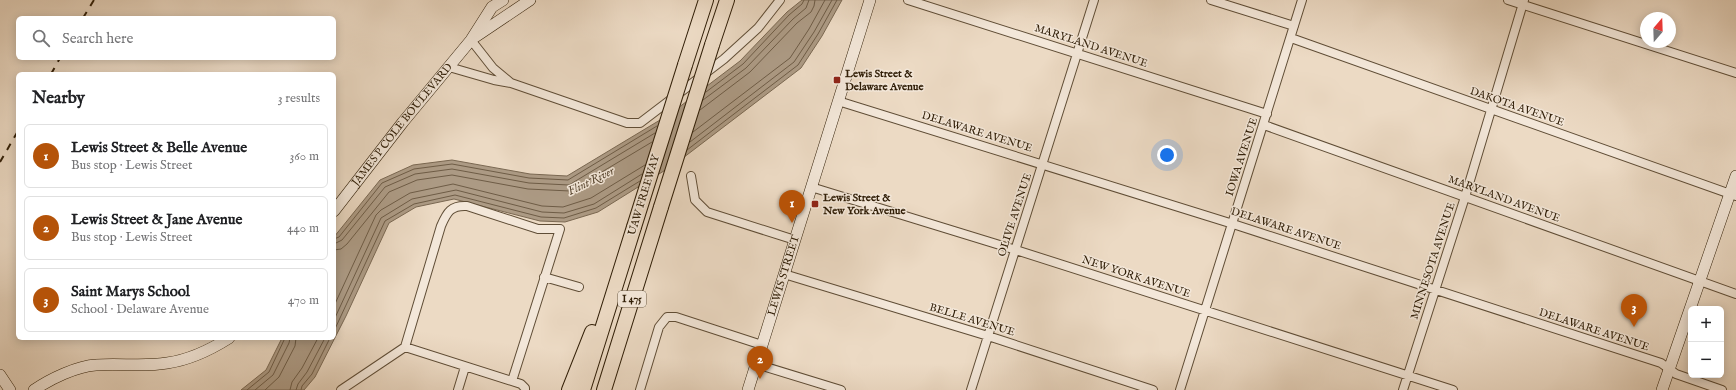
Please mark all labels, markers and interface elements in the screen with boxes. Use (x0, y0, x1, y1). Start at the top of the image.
north arrow (1640, 12, 1676, 48)
search box (16, 16, 336, 60)
street label: MARYLAND AVENUE (1033, 21, 1150, 71)
icon: search (30, 27, 52, 49)
text: Search here (62, 29, 133, 48)
street label: JAMES P COLE BOULEVARD (348, 60, 456, 191)
place label: Lewis Street & Delaware Avenue (844, 67, 924, 94)
marker: Lewis Street & Delaware Avenue (832, 75, 842, 85)
street label: DAKOTA AVENUE (1468, 84, 1566, 130)
text: Nearby (32, 88, 85, 109)
text: 3 results (278, 90, 320, 107)
street label: DELAWARE AVENUE (920, 108, 1034, 156)
street label: IOWA AVENUE (1223, 116, 1261, 198)
text: Lewis Street & Belle Avenue (71, 138, 247, 157)
your location (1157, 145, 1177, 165)
text: 1 (44, 148, 48, 165)
text: 360 m (289, 148, 319, 165)
street label: UAW FREEWAY (625, 152, 663, 237)
text: Bus stop · Lewis Street (71, 157, 192, 174)
water label: Flint River (565, 163, 618, 199)
street label: OLIVE AVENUE (995, 171, 1035, 259)
street label: MARYLAND AVENUE (1446, 172, 1562, 226)
pin: 1 (779, 190, 805, 223)
place label: Lewis Street & New York Avenue (822, 191, 906, 218)
marker: Lewis Street & New York Avenue (810, 199, 820, 209)
street label: MINNESOTA AVENUE (1407, 200, 1459, 321)
street label: DELAWARE AVENUE (1229, 205, 1343, 254)
text: Lewis Street & Jane Avenue (71, 210, 242, 229)
text: 2 (43, 220, 49, 237)
text: 440 m (287, 220, 319, 237)
text: Bus stop · Lewis Street (71, 229, 192, 246)
street label: LEWIS STREET (765, 233, 803, 318)
street label: NEW YORK AVENUE (1080, 253, 1192, 301)
text: Saint Marys School (71, 282, 190, 301)
road number: I 475 (618, 291, 646, 307)
text: 3 (44, 292, 48, 309)
text: 470 m (288, 292, 319, 309)
pin: 3 (1621, 294, 1647, 327)
street label: BELLE AVENUE (928, 300, 1017, 340)
text: School · Delaware Avenue (71, 301, 209, 318)
street label: DELAWARE AVENUE (1537, 306, 1651, 355)
map controls (1688, 306, 1724, 378)
button: + (1688, 306, 1724, 342)
button: − (1688, 342, 1724, 378)
pin: 2 (747, 346, 773, 379)

